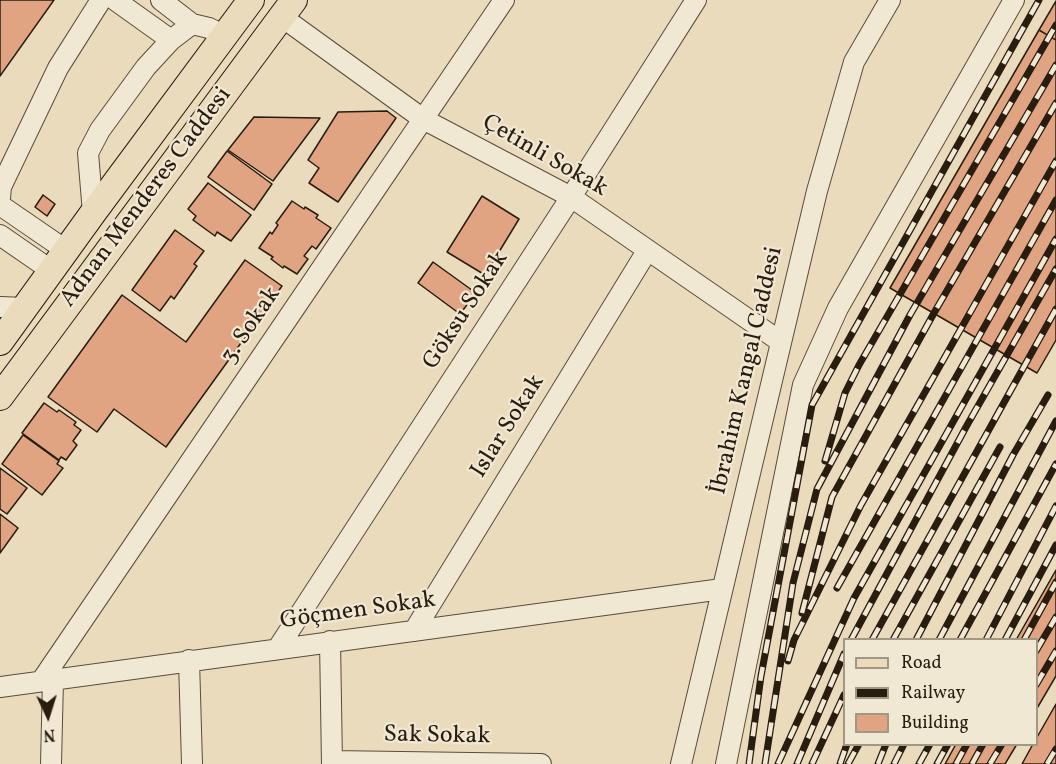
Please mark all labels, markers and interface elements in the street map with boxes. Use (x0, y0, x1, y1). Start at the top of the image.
street label: Adnan Menderes Caddesi (55, 82, 239, 314)
street label: Çetinli Sokak (476, 110, 612, 204)
street label: İbrahim Kangal Caddesi (705, 244, 791, 498)
street label: Göksu Sokak (418, 246, 516, 376)
street label: 3. Sokak (216, 282, 288, 370)
street label: Islar Sokak (466, 370, 552, 484)
street label: Göçmen Sokak (278, 587, 438, 637)
legend (843, 638, 1038, 746)
text: Road (901, 651, 942, 676)
text: Railway (901, 681, 965, 706)
north arrow (18, 686, 78, 746)
text: Building (901, 711, 969, 736)
street label: Sak Sokak (383, 722, 491, 752)
text: N (43, 723, 56, 745)

